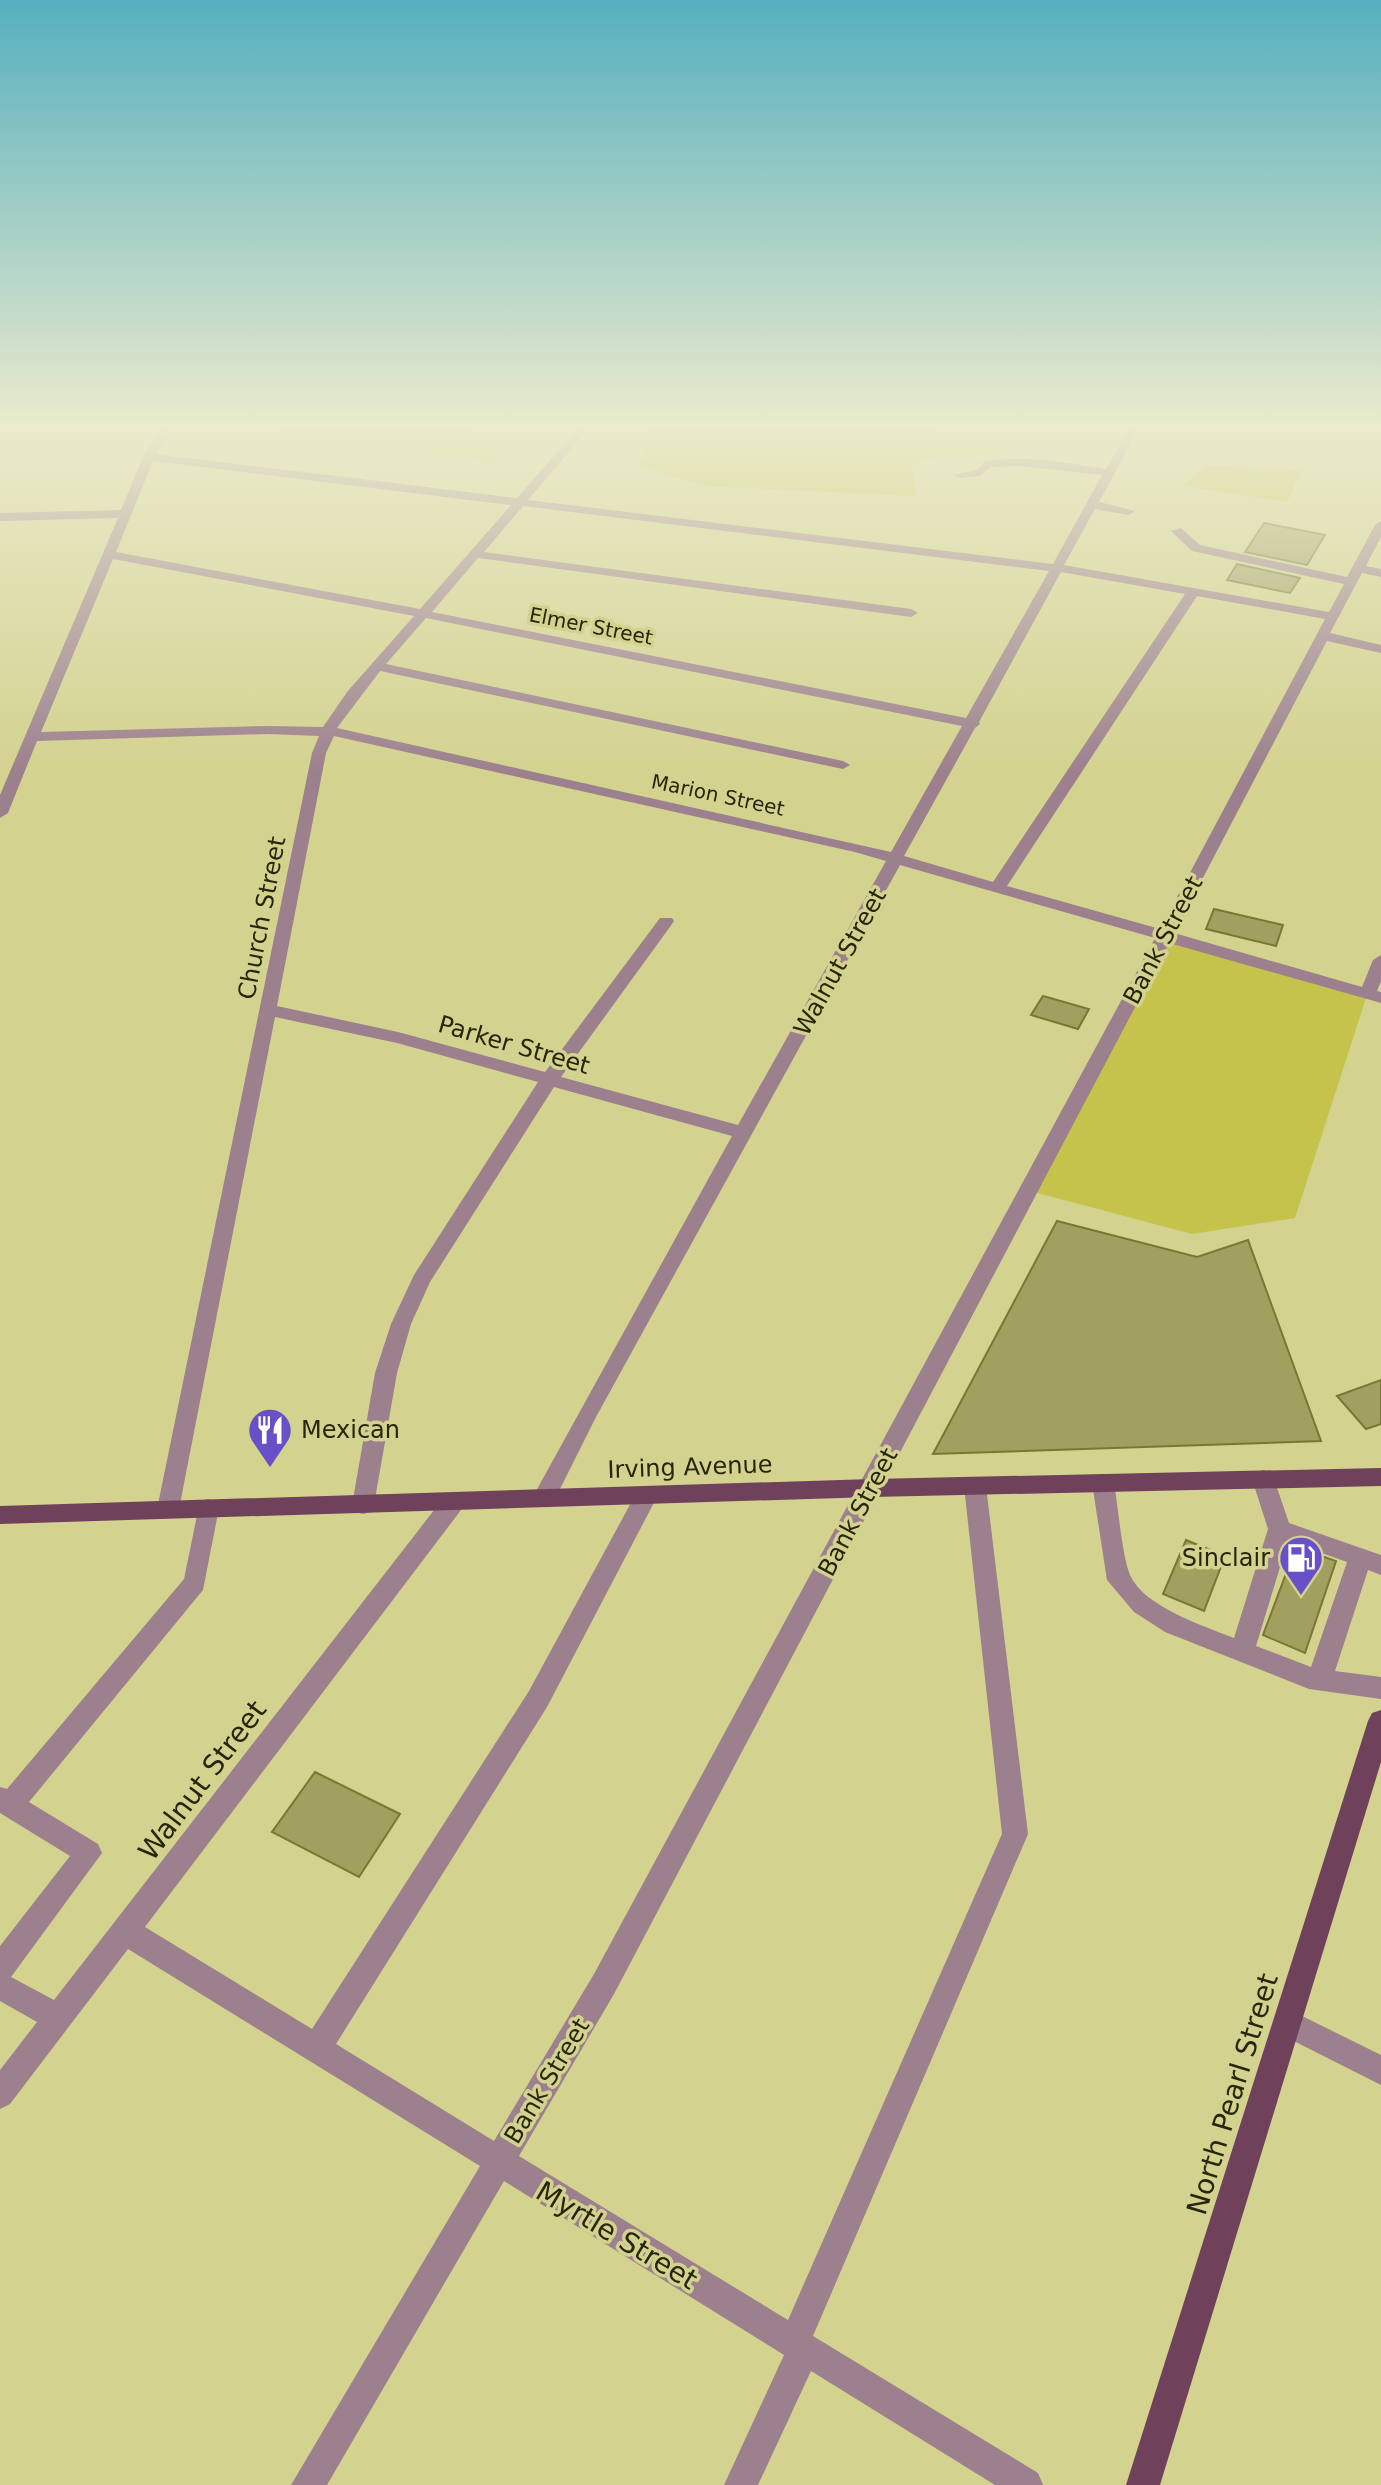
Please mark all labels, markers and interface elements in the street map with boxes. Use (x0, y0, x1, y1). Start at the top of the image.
street label: Elmer Street (527, 602, 655, 650)
street label: Marion Street (649, 769, 787, 821)
street label: Church Street (232, 834, 292, 1002)
street label: Bank Street (1118, 871, 1208, 1009)
street label: Walnut Street (788, 884, 892, 1040)
street label: Parker Street (435, 1010, 593, 1080)
restaurant icon: Mexican (246, 1406, 294, 1469)
place label: Mexican (301, 1416, 400, 1444)
street label: Bank Street (813, 1443, 903, 1581)
street label: Irving Avenue (607, 1450, 773, 1484)
fuel station icon: Sinclair (1277, 1534, 1325, 1597)
place label: Sinclair (1182, 1544, 1270, 1572)
street label: Walnut Street (132, 1694, 273, 1867)
street label: North Pearl Street (1180, 1969, 1285, 2219)
street label: Bank Street (499, 2013, 595, 2149)
street label: Myrtle Street (530, 2174, 703, 2297)

